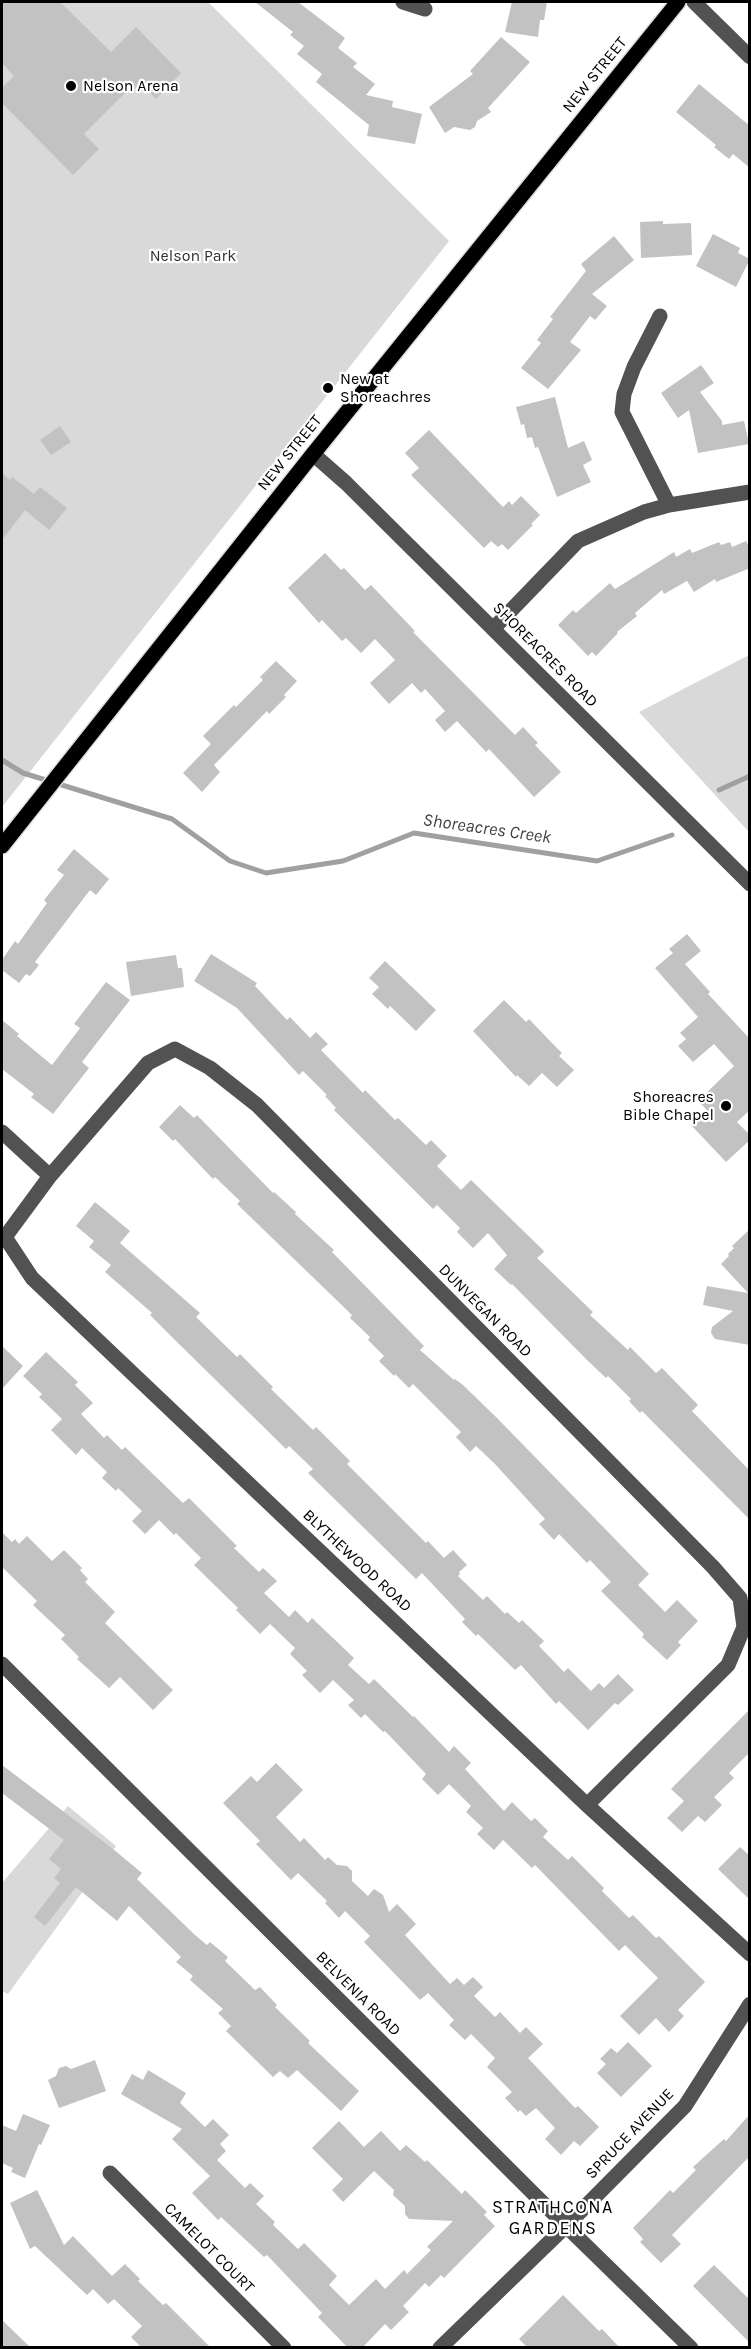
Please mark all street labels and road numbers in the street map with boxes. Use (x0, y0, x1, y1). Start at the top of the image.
street label: NEW STREET (559, 33, 631, 117)
street label: NEW STREET (254, 411, 326, 495)
street label: SHOREACRES ROAD (488, 598, 602, 712)
street label: DUNVEGAN ROAD (434, 1260, 536, 1362)
street label: BLYTHEWOOD ROAD (299, 1506, 415, 1616)
street label: BELVENIA ROAD (312, 1948, 404, 2040)
street label: SPRUCE AVENUE (582, 2085, 678, 2183)
street label: CAMELOT COURT (160, 2199, 258, 2297)

